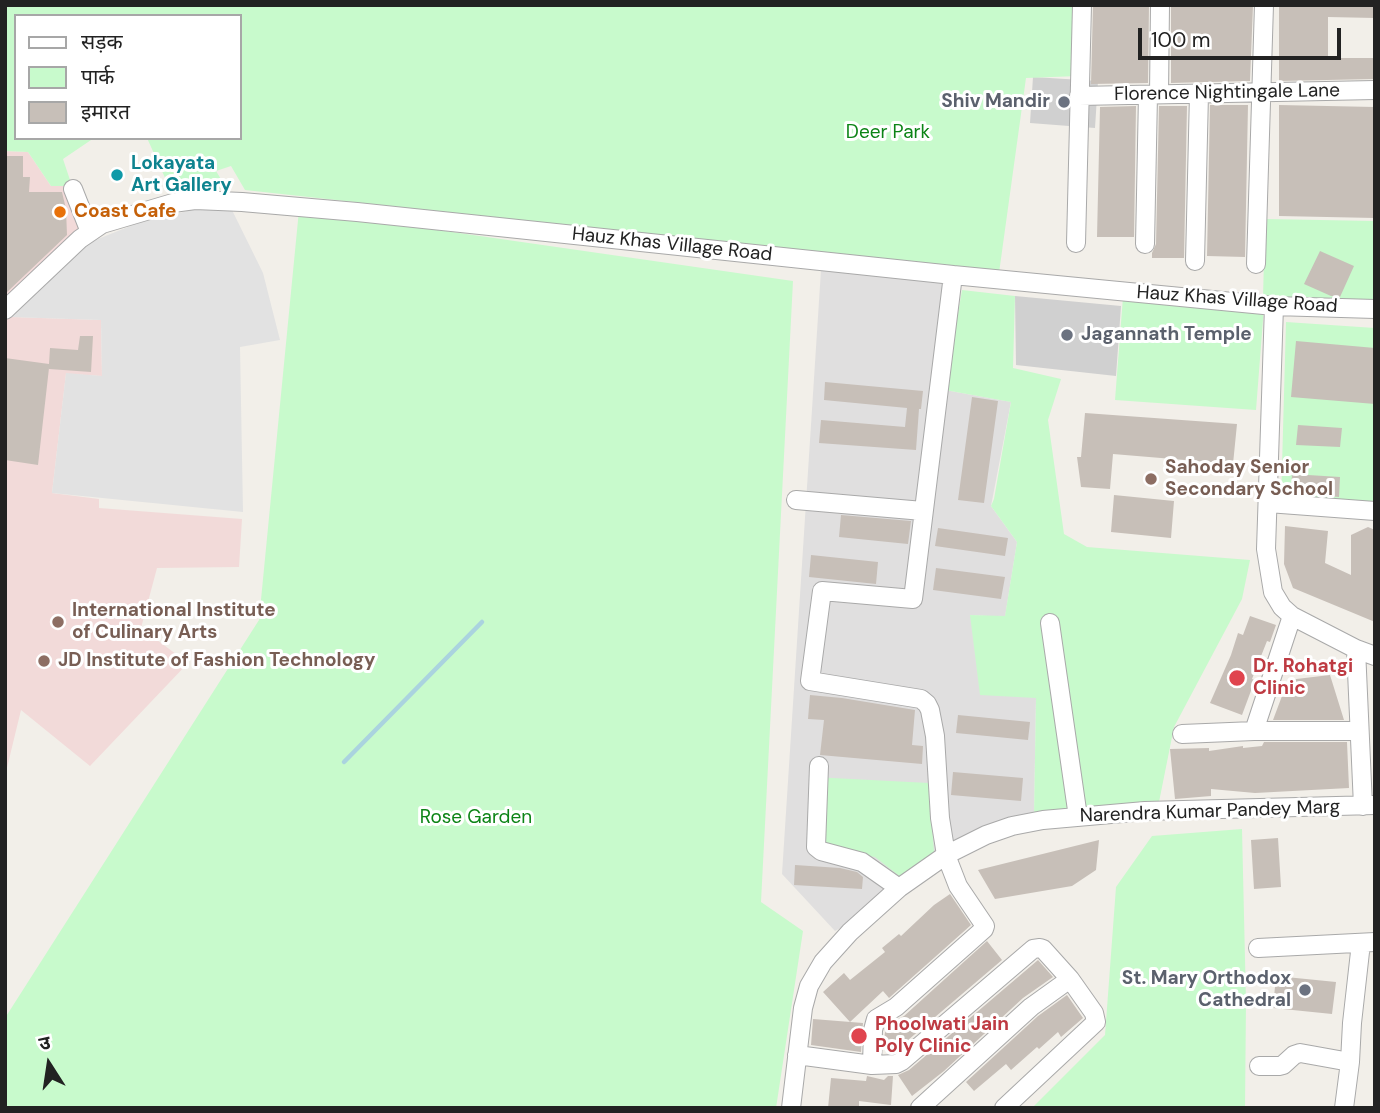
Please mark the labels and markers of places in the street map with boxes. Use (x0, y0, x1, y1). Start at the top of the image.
place label: Shiv Mandir (941, 91, 1050, 113)
marker: Shiv Mandir (1056, 94, 1072, 110)
place label: Lokayata Art Gallery (131, 153, 232, 197)
marker: Lokayata Art Gallery (109, 167, 125, 183)
place label: Coast Cafe (74, 201, 177, 223)
marker: Coast Cafe (52, 204, 68, 220)
place label: Jagannath Temple (1081, 324, 1252, 346)
marker: Jagannath Temple (1059, 327, 1075, 343)
place label: Sahoday Senior Secondary School (1165, 457, 1333, 501)
marker: Sahoday Senior Secondary School (1143, 471, 1159, 487)
place label: International Institute of Culinary Arts (72, 600, 276, 644)
marker: International Institute of Culinary Arts (50, 614, 66, 630)
place label: JD Institute of Fashion Technology (58, 650, 375, 672)
marker: JD Institute of Fashion Technology (36, 653, 52, 669)
place label: Dr. Rohatgi Clinic (1253, 656, 1353, 700)
marker: Dr. Rohatgi Clinic (1227, 668, 1247, 688)
place label: St. Mary Orthodox Cathedral (1122, 968, 1291, 1012)
marker: St. Mary Orthodox Cathedral (1297, 982, 1313, 998)
place label: Phoolwati Jain Poly Clinic (875, 1014, 1009, 1058)
marker: Phoolwati Jain Poly Clinic (849, 1026, 869, 1046)

